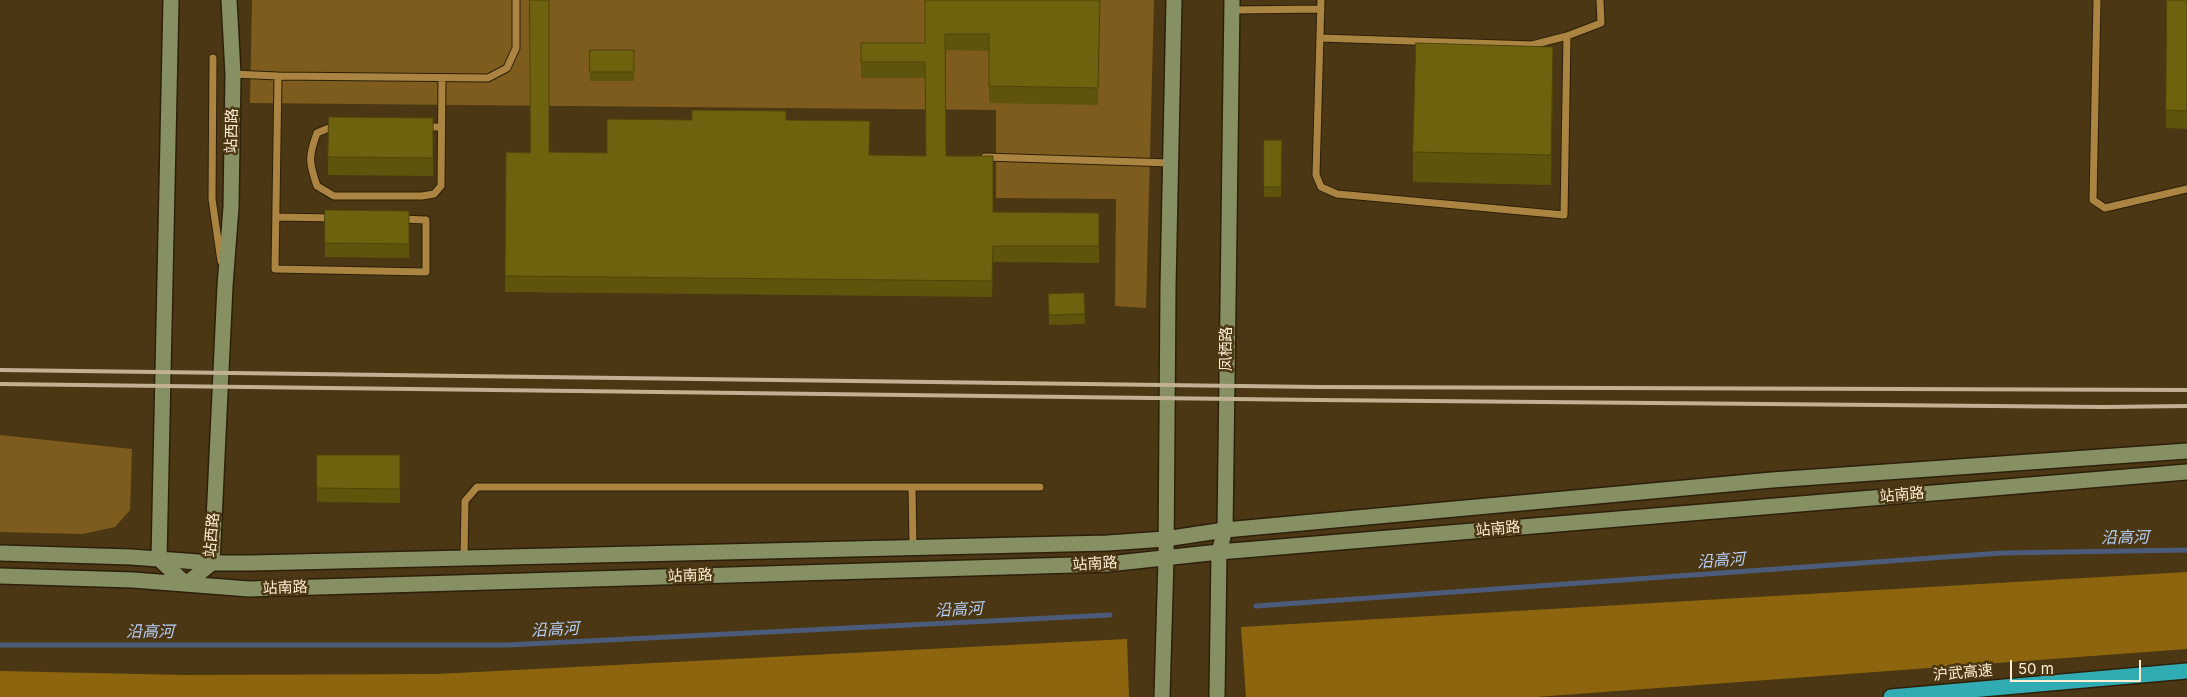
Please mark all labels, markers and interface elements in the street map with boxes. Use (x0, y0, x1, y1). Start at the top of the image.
street label: 站西路 (223, 108, 241, 154)
street label: 凤栖路 (1217, 327, 1235, 371)
street label: 站南路 (1879, 484, 1925, 506)
street label: 站西路 (201, 512, 223, 558)
street label: 站南路 (1475, 518, 1521, 540)
water label: 沿高河 (2101, 528, 2149, 548)
water label: 沿高河 (1696, 550, 1746, 572)
street label: 站南路 (1072, 554, 1118, 574)
street label: 站南路 (667, 566, 713, 586)
street label: 站南路 (262, 578, 308, 598)
water label: 沿高河 (935, 599, 983, 621)
water label: 沿高河 (531, 619, 579, 641)
water label: 沿高河 (126, 622, 174, 642)
scale bar (2012, 650, 2143, 682)
text: 50 m (2018, 659, 2054, 678)
street label: 沪武高速 (1932, 661, 1994, 685)

